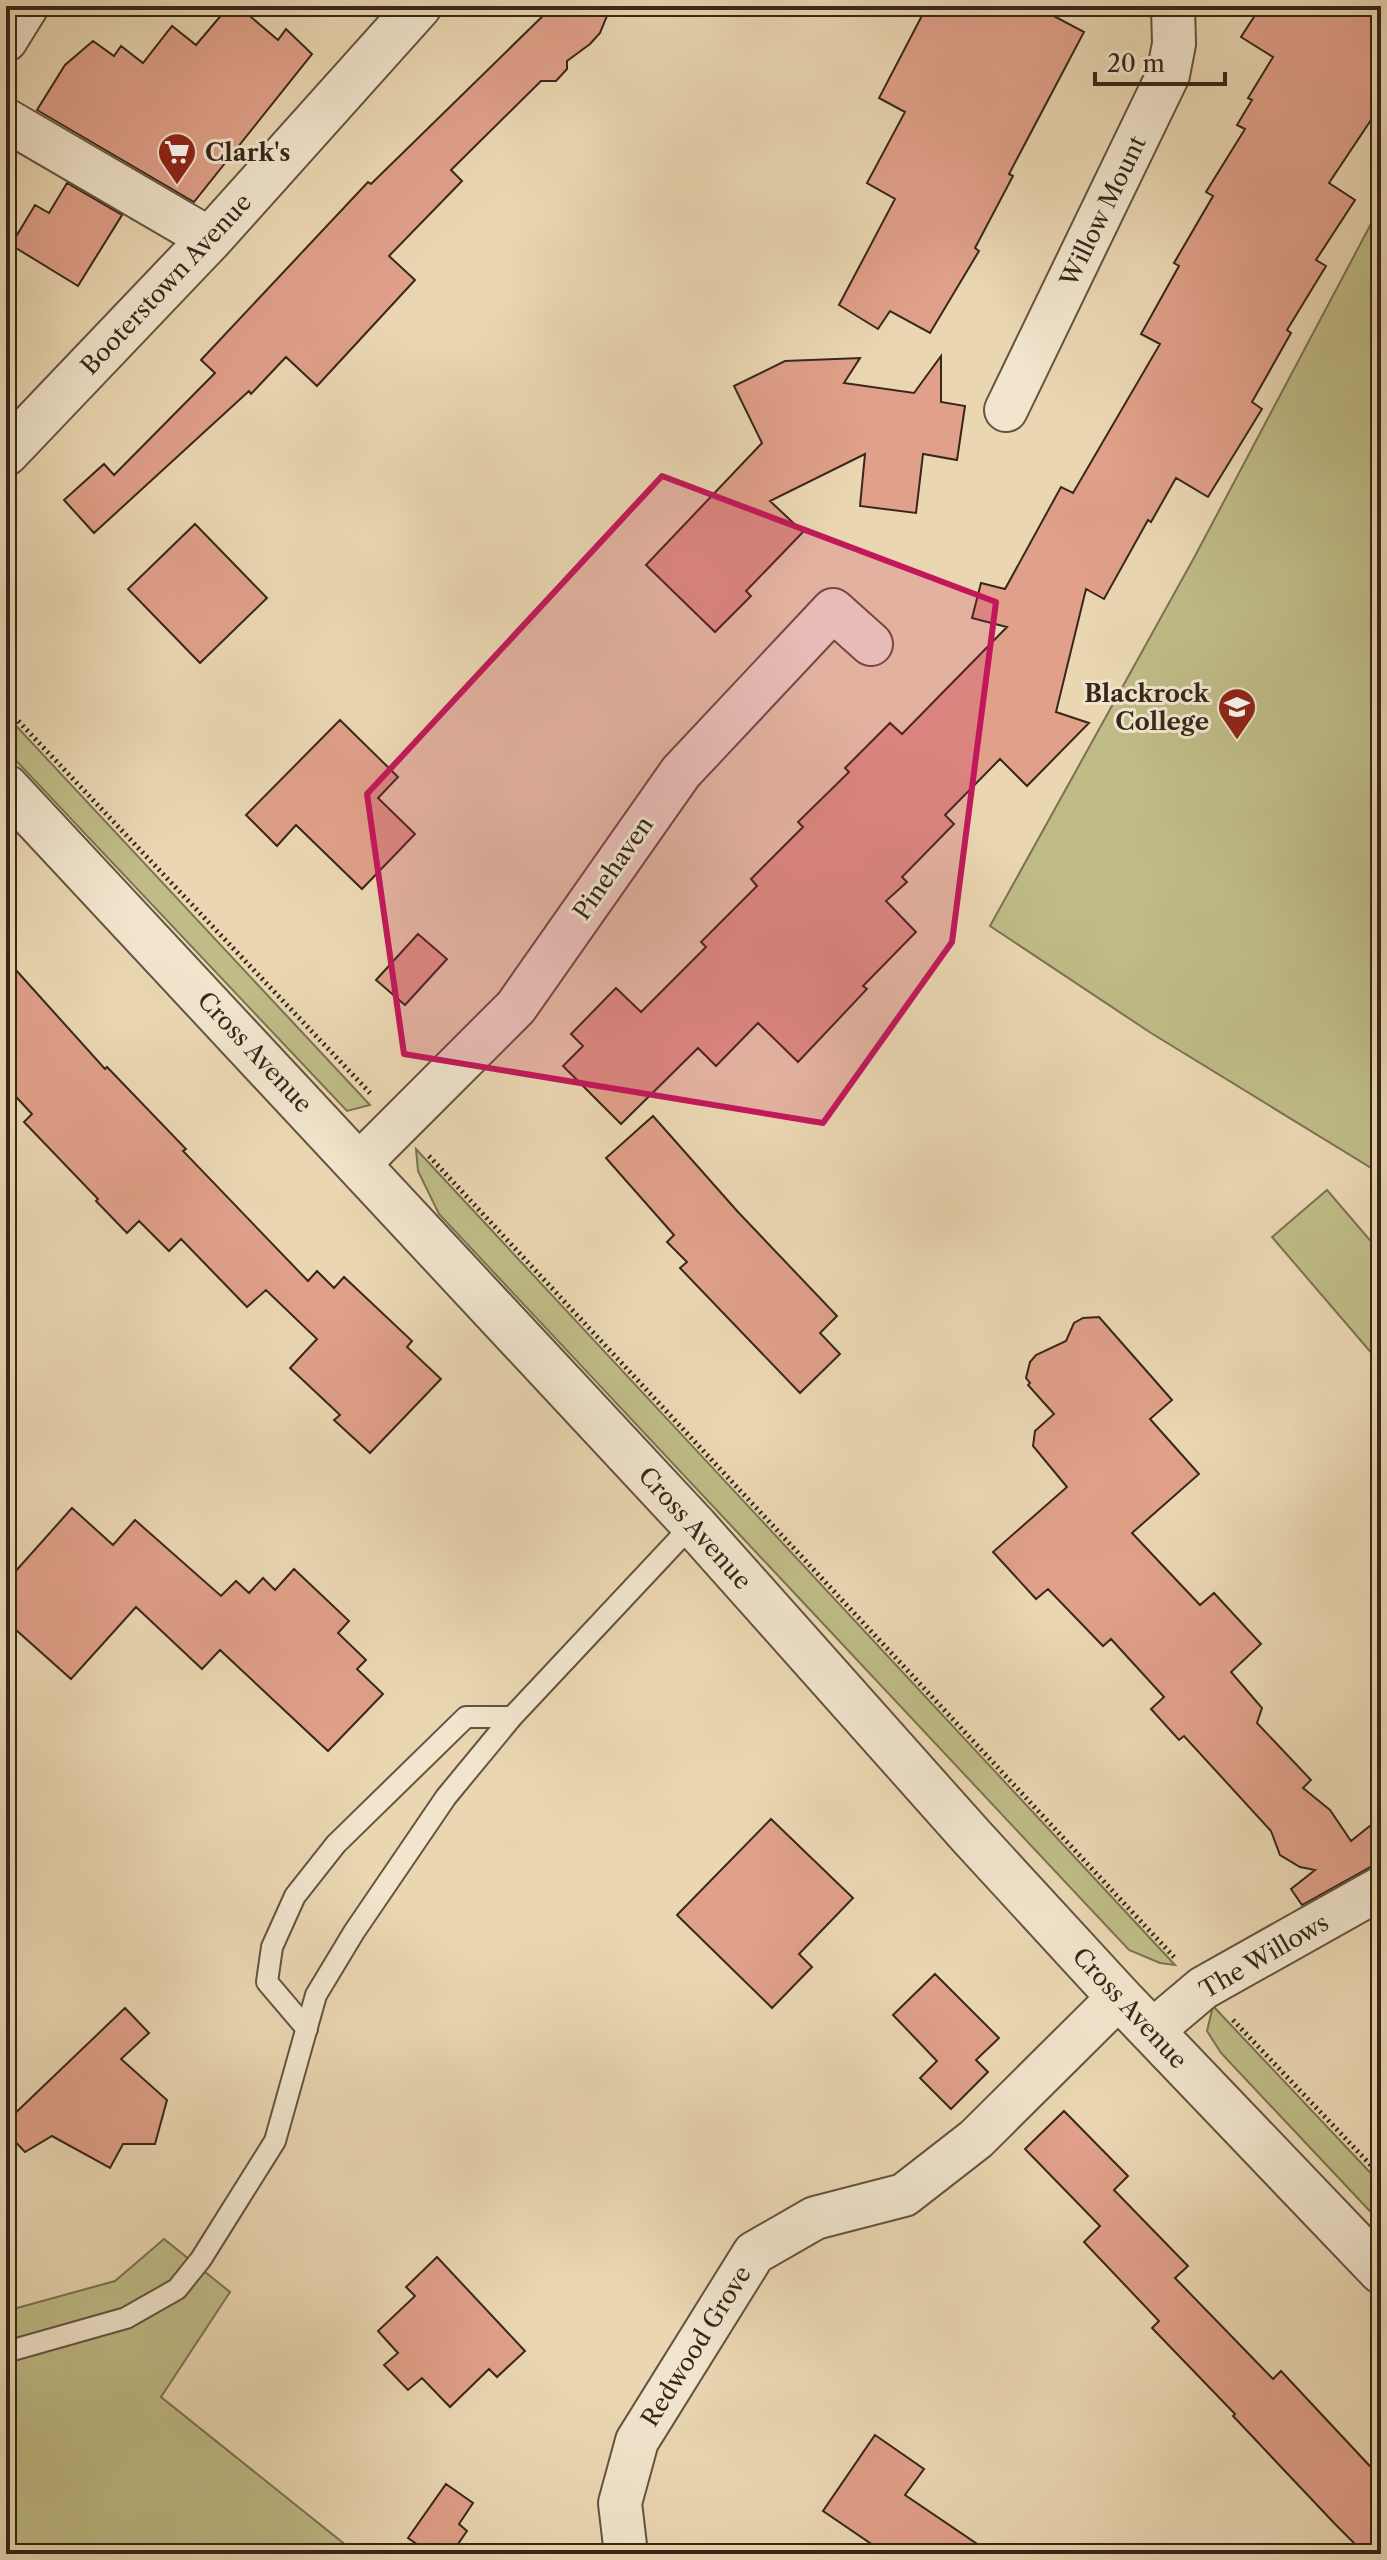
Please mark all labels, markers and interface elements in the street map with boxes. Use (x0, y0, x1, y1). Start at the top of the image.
scale bar (1095, 36, 1225, 86)
text: 20 m (1107, 49, 1165, 78)
street label: Willow Mount (1054, 130, 1152, 292)
supermarket icon: Clark's (156, 131, 198, 186)
place label: Clark's (205, 138, 290, 167)
street label: Booterstown Avenue (75, 188, 257, 380)
place label: Blackrock College (1084, 679, 1210, 736)
school or university icon: Blackrock College (1216, 686, 1258, 741)
street label: Pinehaven (567, 811, 659, 925)
street label: Cross Avenue (192, 986, 318, 1118)
street label: Cross Avenue (632, 1461, 758, 1595)
street label: The Willows (1195, 1908, 1333, 2004)
street label: Cross Avenue (1067, 1942, 1193, 2074)
street label: Redwood Grove (635, 2260, 757, 2432)

